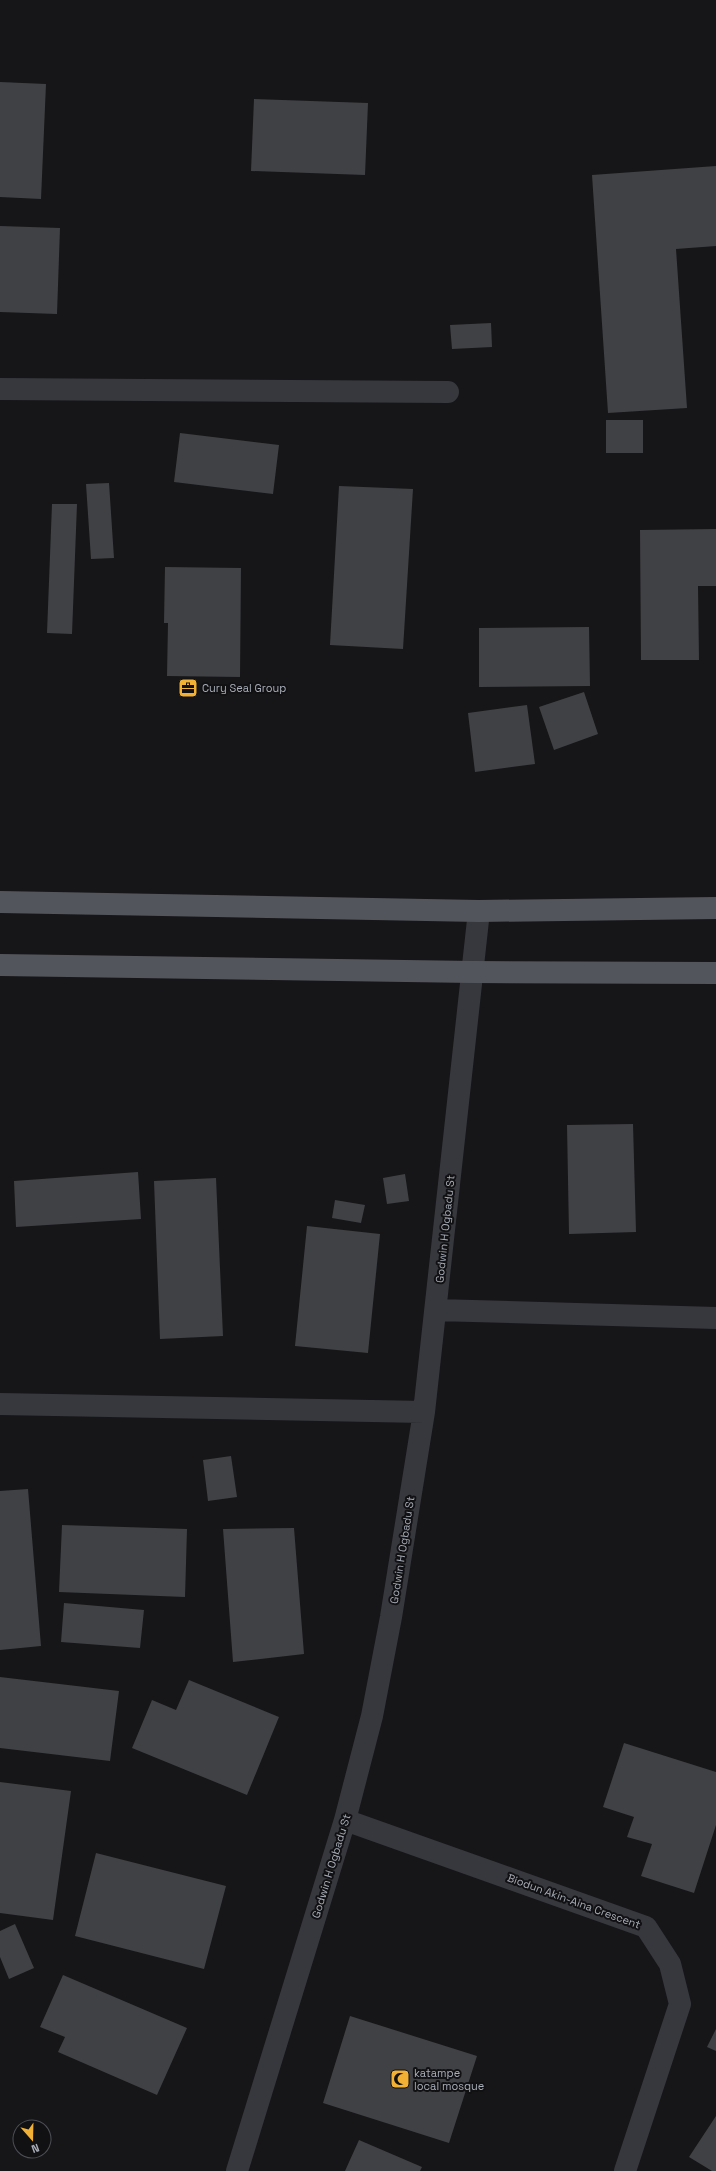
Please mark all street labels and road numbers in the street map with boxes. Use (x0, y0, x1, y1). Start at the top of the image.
street label: Godwin H Ogbadu St (432, 1174, 458, 1284)
street label: Godwin H Ogbadu St (387, 1495, 417, 1605)
street label: Godwin H Ogbadu St (308, 1812, 354, 1920)
street label: Biodun Akin-Aina Crescent (505, 1870, 643, 1932)

